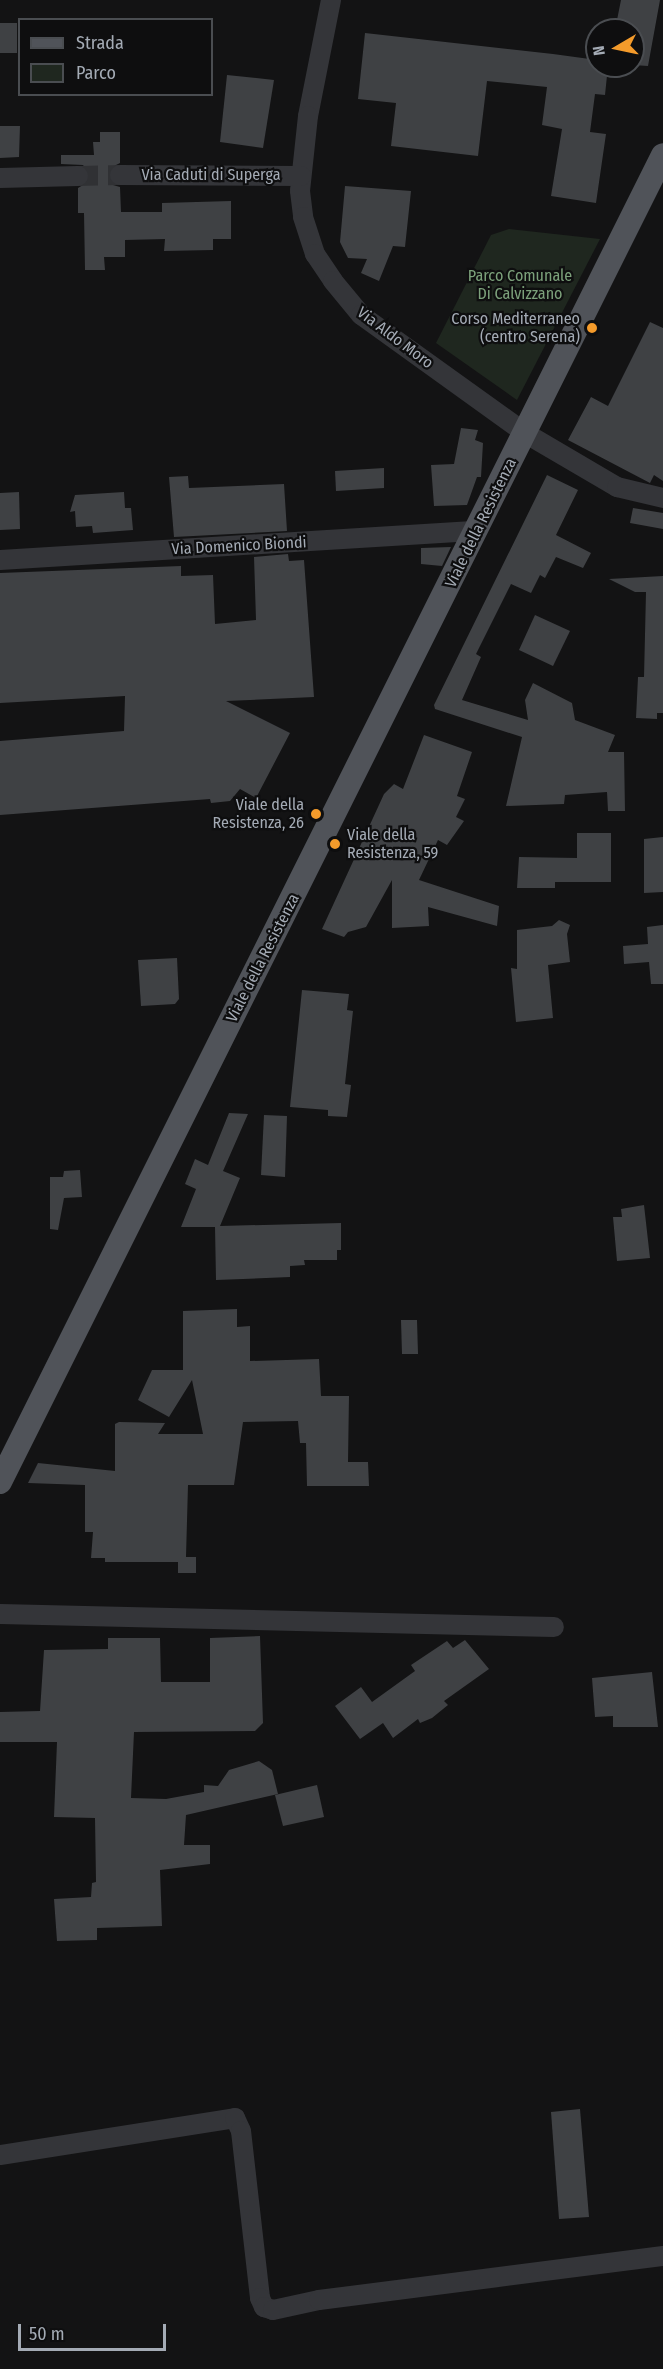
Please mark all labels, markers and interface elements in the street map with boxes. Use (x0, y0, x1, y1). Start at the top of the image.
legend (18, 18, 213, 96)
north arrow (585, 18, 645, 78)
text: Strada (76, 32, 124, 54)
text: N (589, 44, 609, 57)
text: Parco (76, 62, 116, 84)
street label: Via Caduti di Superga (141, 165, 281, 185)
park label: Parco Comunale Di Calvizzano (468, 266, 572, 304)
street label: Via Aldo Moro (353, 303, 437, 373)
place label: Corso Mediterraneo (centro Serena) (451, 309, 580, 347)
marker: Corso Mediterraneo (centro Serena) (585, 321, 599, 335)
street label: Viale della Resistenza (441, 455, 521, 591)
street label: Via Domenico Biondi (171, 533, 307, 559)
place label: Viale della Resistenza, 26 (213, 795, 304, 833)
marker: Viale della Resistenza, 26 (309, 807, 323, 821)
place label: Viale della Resistenza, 59 (347, 825, 438, 863)
marker: Viale della Resistenza, 59 (328, 837, 342, 851)
street label: Viale della Resistenza (222, 891, 304, 1025)
scale bar (21, 2312, 170, 2350)
text: 50 m (29, 2323, 65, 2345)

